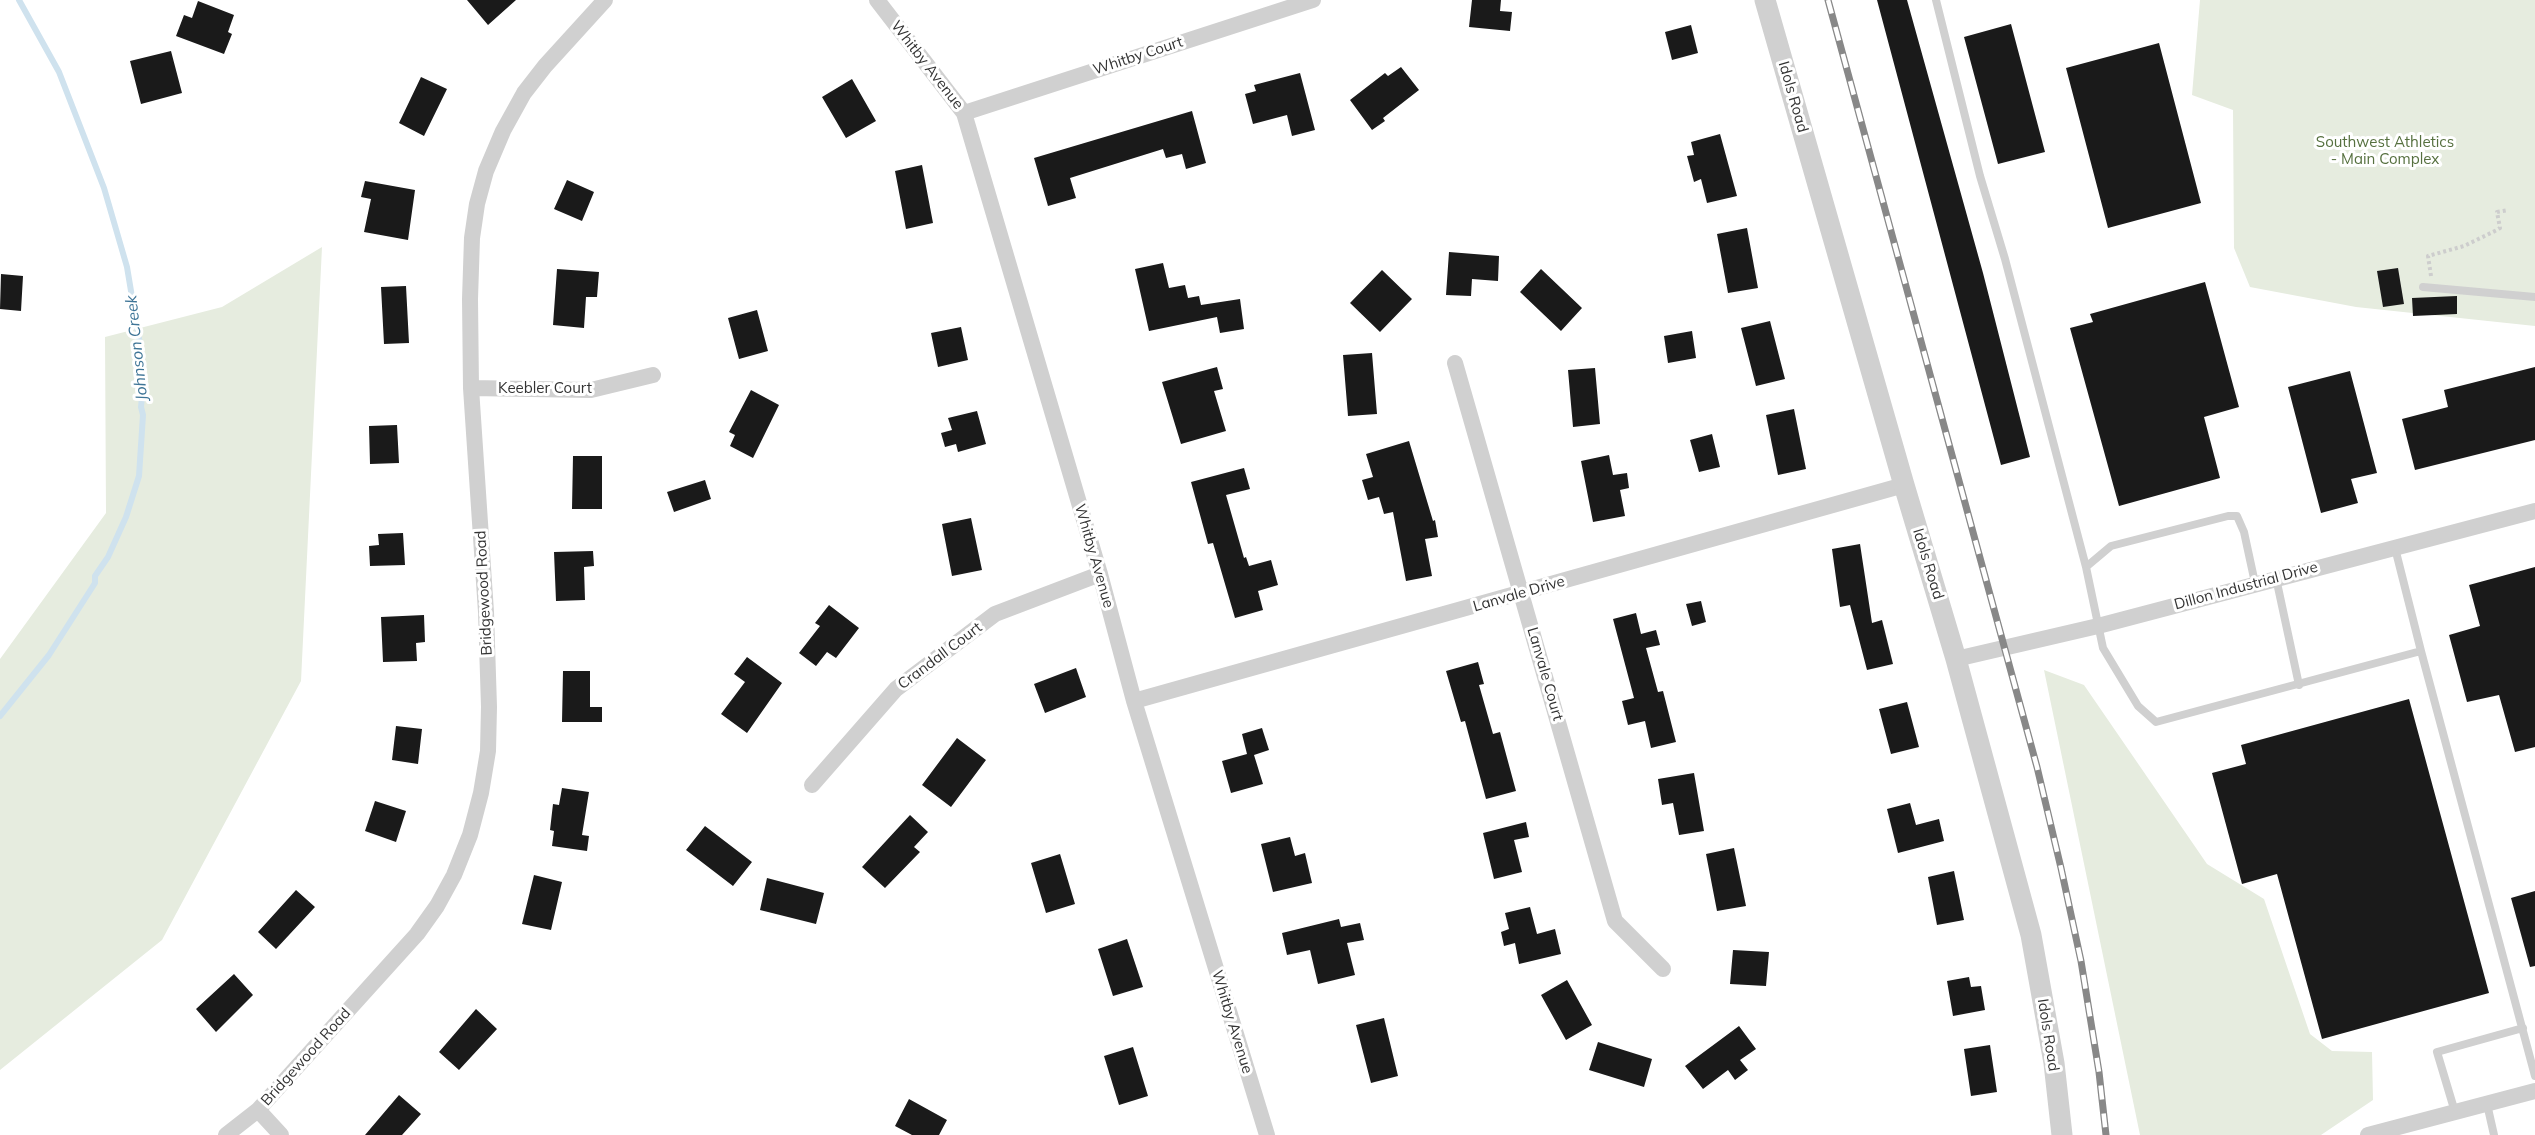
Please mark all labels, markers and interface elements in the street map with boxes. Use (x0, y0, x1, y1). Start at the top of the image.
street label: Whitby Avenue (887, 17, 967, 113)
street label: Whitby Court (1091, 33, 1185, 79)
street label: Idols Road (1774, 59, 1812, 135)
park label: Southwest Athletics - Main Complex (2316, 133, 2454, 168)
water label: Johnson Creek (122, 294, 152, 402)
street label: Keebler Court (498, 379, 592, 397)
street label: Whitby Avenue (1071, 502, 1117, 610)
street label: Idols Road (1909, 526, 1947, 602)
street label: Bridgewood Road (472, 530, 496, 656)
street label: Dillon Industrial Drive (2172, 558, 2320, 614)
street label: Lanvale Drive (1471, 572, 1567, 616)
street label: Crandall Court (894, 619, 986, 693)
street label: Lanvale Court (1523, 625, 1567, 723)
street label: Whitby Avenue (1208, 968, 1256, 1076)
street label: Idols Road (2033, 997, 2063, 1073)
street label: Bridgewood Road (257, 1005, 355, 1109)

